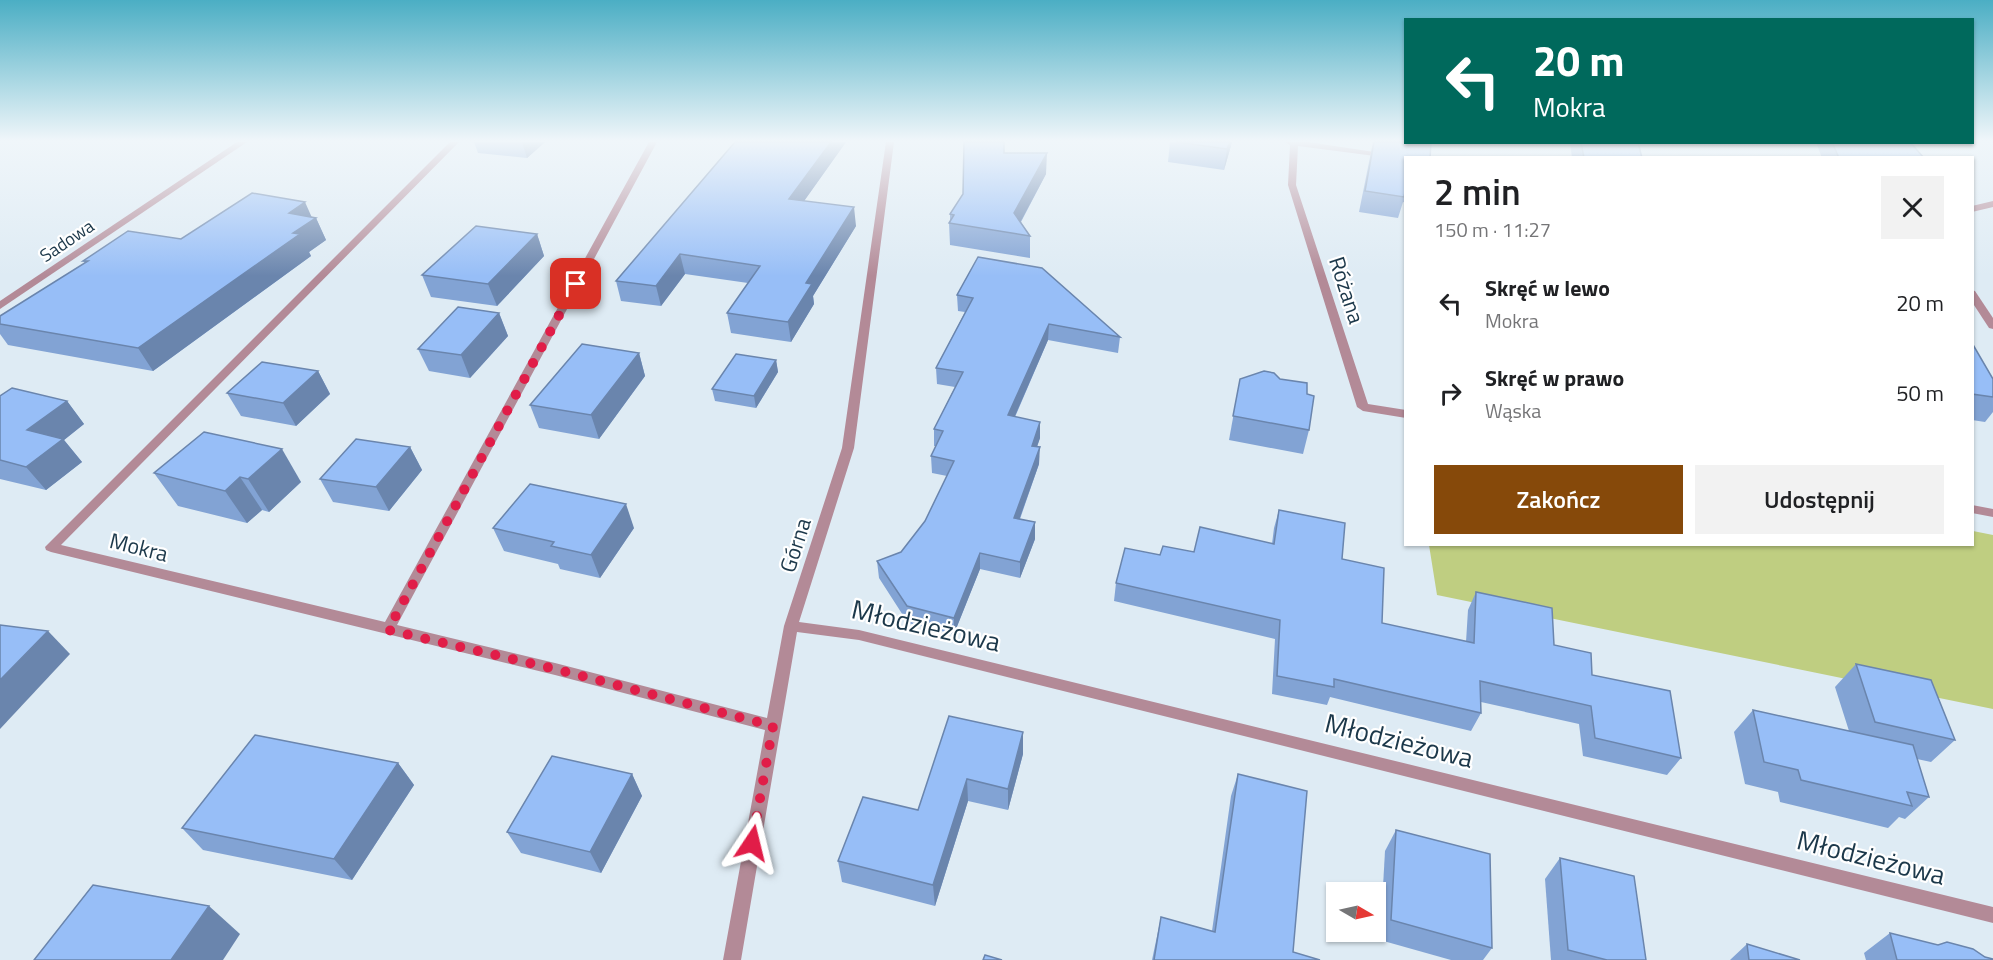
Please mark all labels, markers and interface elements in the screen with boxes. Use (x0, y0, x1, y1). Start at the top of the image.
text: 20 m (1533, 28, 1625, 92)
icon: left (1434, 42, 1512, 120)
text: Mokra (1533, 86, 1606, 127)
text: 2 min (1434, 164, 1521, 219)
button: close (1881, 176, 1944, 239)
street label: Sadowa (34, 213, 99, 269)
text: 150 m · 11:27 (1434, 214, 1551, 245)
street label: Różana (1320, 252, 1374, 328)
pin (550, 258, 601, 309)
icon: arrive (559, 267, 592, 300)
text: Skręć w lewo (1485, 271, 1610, 305)
text: 20 m (1896, 286, 1944, 320)
icon: left (1434, 287, 1467, 320)
text: Mokra (1485, 305, 1539, 336)
text: Skręć w prawo (1485, 361, 1624, 395)
text: 50 m (1896, 376, 1944, 410)
icon: right (1434, 377, 1467, 410)
text: Wąska (1485, 395, 1541, 426)
button: Zakończ (1434, 465, 1683, 534)
button: Udostępnij (1695, 465, 1944, 534)
street label: Górna (770, 513, 820, 577)
street label: Mokra (106, 523, 172, 571)
street label: Młodzieżowa (848, 587, 1005, 662)
street label: Młodzieżowa (1321, 701, 1478, 778)
position arrow (720, 811, 784, 875)
street label: Młodzieżowa (1793, 818, 1950, 895)
north arrow (1326, 882, 1386, 942)
map controls (1326, 882, 1386, 942)

